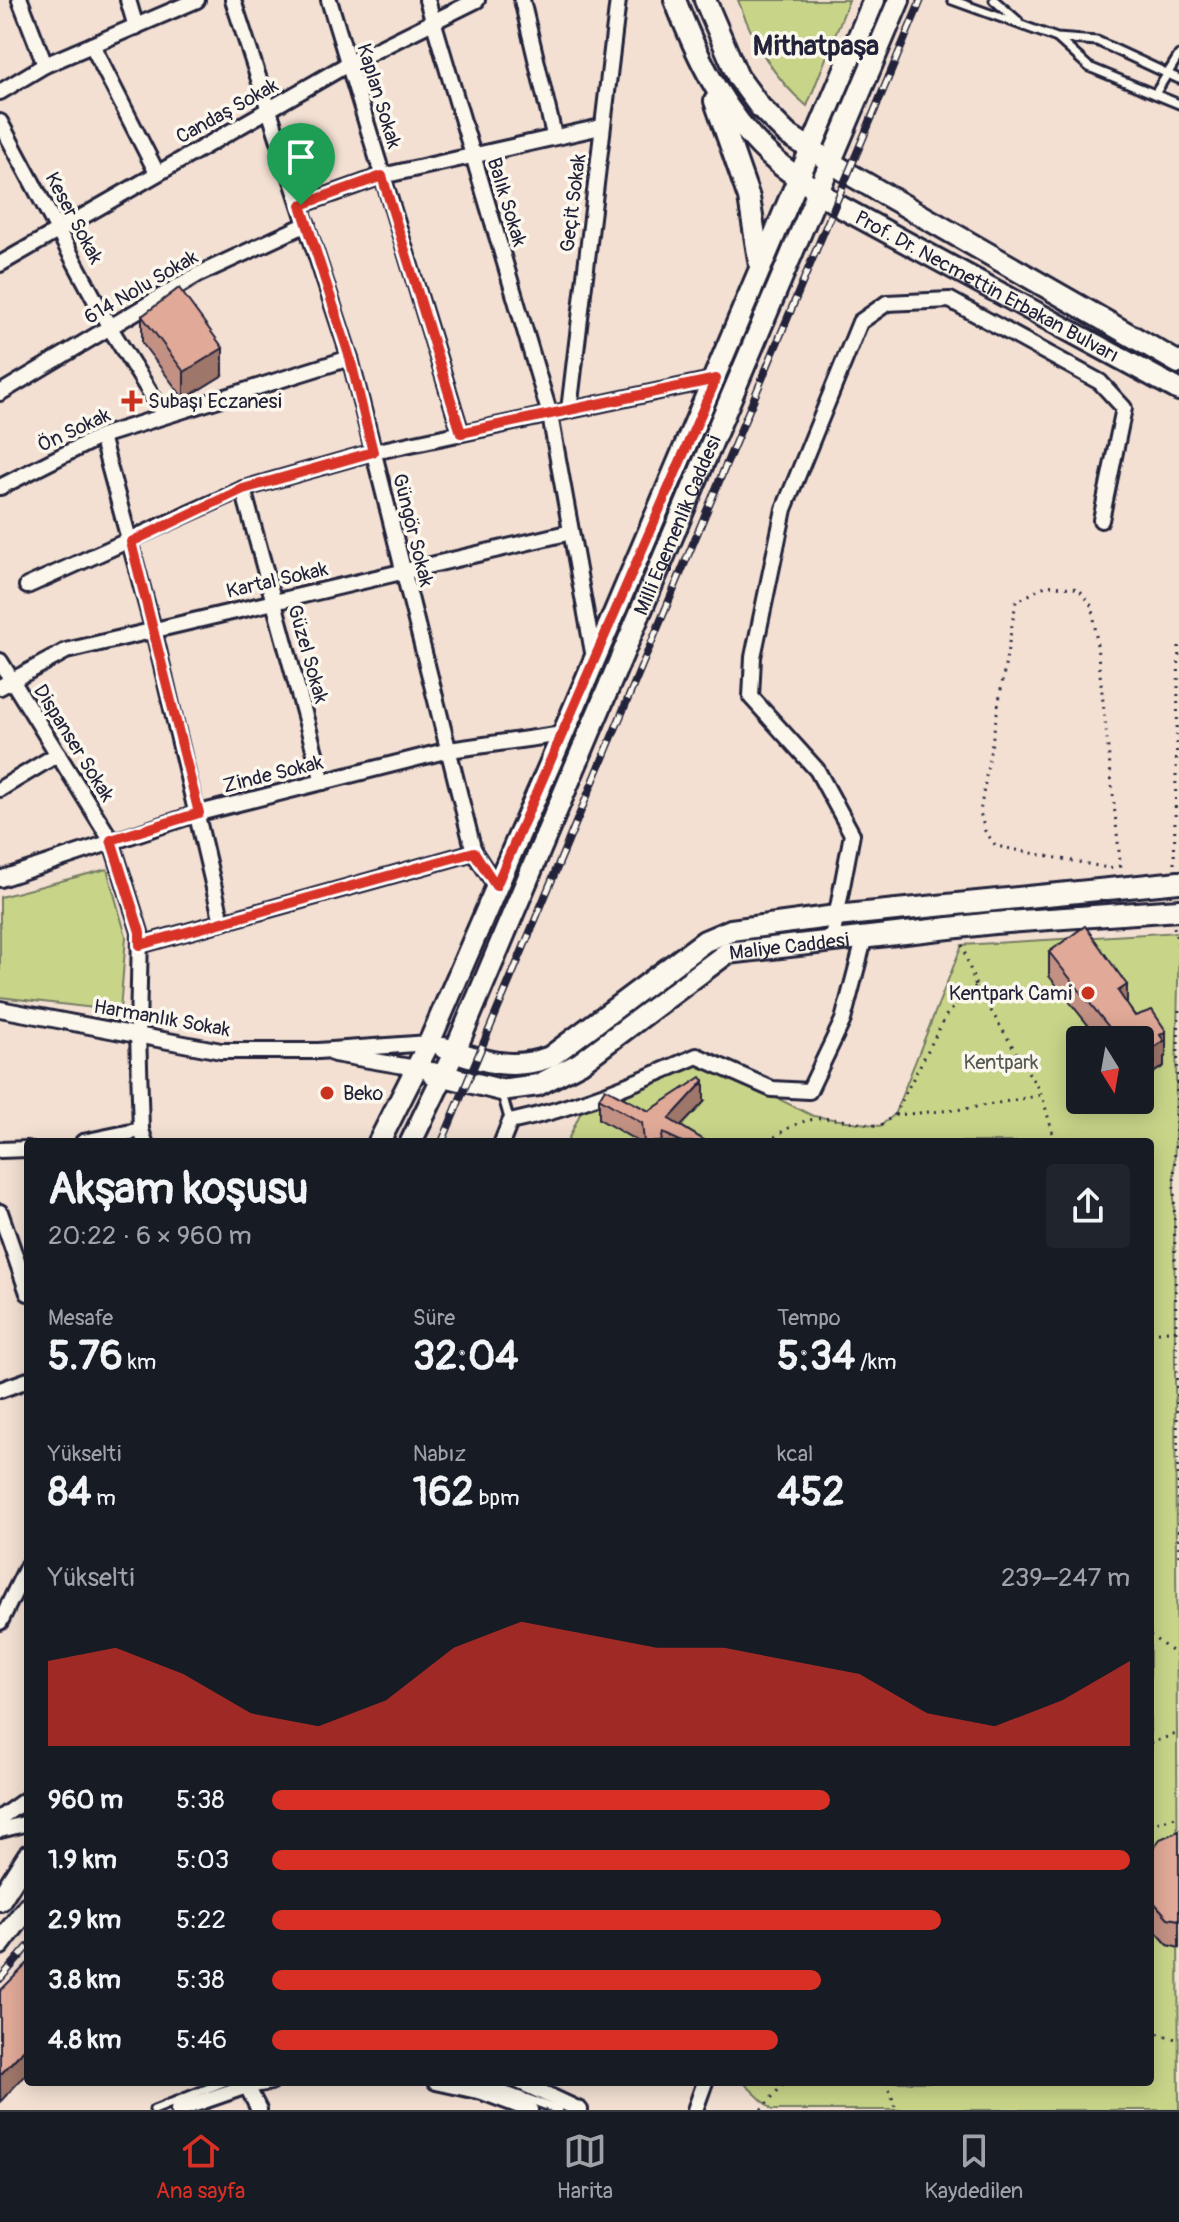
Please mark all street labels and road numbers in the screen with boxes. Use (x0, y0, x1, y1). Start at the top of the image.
street label: Kaplan Sokak (351, 41, 407, 152)
street label: Candaş Sokak (171, 72, 283, 149)
street label: Geçit Sokak (555, 152, 592, 254)
street label: Balık Sokak (482, 154, 533, 250)
street label: Keser Sokak (39, 168, 109, 269)
street label: Prof. Dr. Necmettin Erbakan Bulvarı (851, 205, 1123, 368)
street label: 614 Nolu Sokak (80, 244, 203, 330)
street label: Ön Sokak (34, 402, 115, 458)
street label: Milli Egemenlik Caddesi (628, 431, 726, 619)
street label: Güngör Sokak (387, 471, 439, 590)
street label: Kartal Sokak (224, 556, 331, 604)
street label: Güzel Sokak (282, 602, 334, 707)
street label: Dispanser Sokak (28, 680, 120, 807)
street label: Zinde Sokak (220, 749, 326, 798)
street label: Maliye Caddesi (728, 927, 850, 965)
street label: Harmanlık Sokak (92, 994, 233, 1042)

